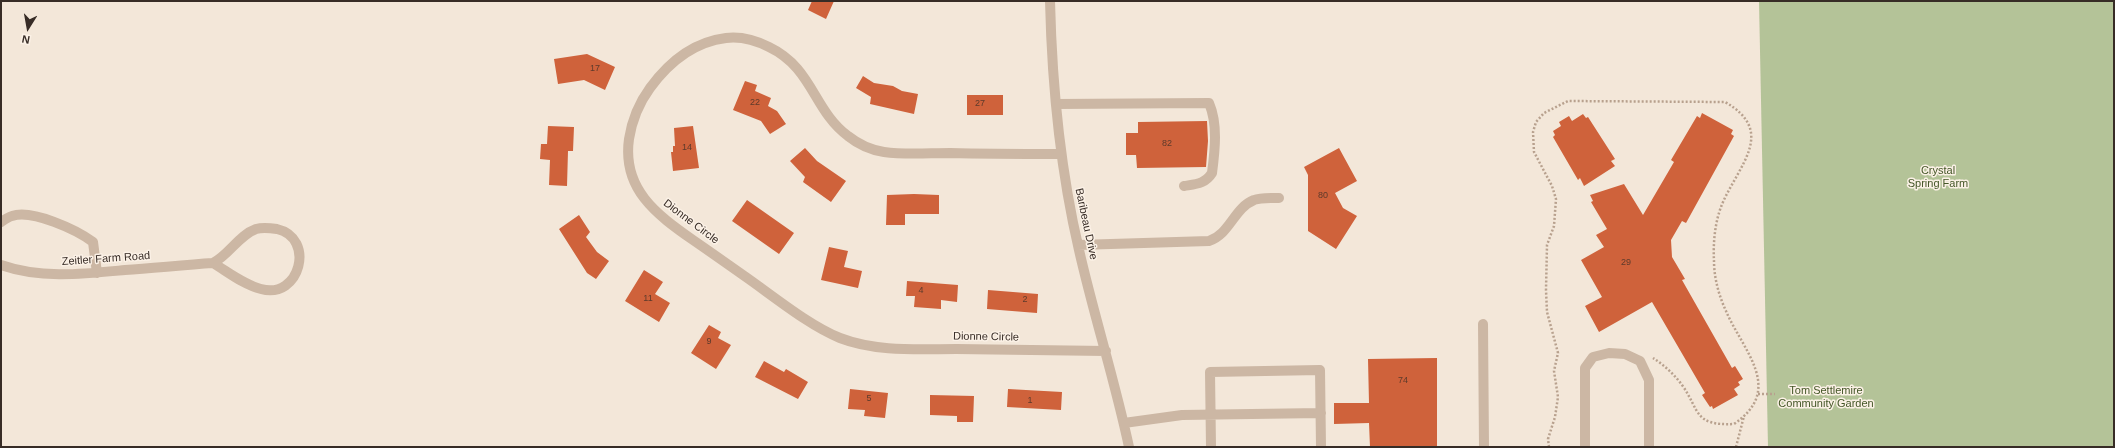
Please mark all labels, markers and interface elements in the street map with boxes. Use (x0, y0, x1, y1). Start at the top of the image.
north arrow (8, 8, 48, 48)
text: N (21, 33, 31, 46)
house number: 17 (590, 64, 600, 74)
house number: 22 (750, 98, 760, 108)
house number: 27 (975, 99, 985, 109)
house number: 82 (1162, 139, 1172, 149)
house number: 14 (682, 143, 692, 153)
park label: Crystal Spring Farm (1908, 164, 1968, 190)
street label: Baribeau Drive (1072, 187, 1100, 261)
house number: 80 (1318, 191, 1328, 201)
street label: Dionne Circle (661, 197, 721, 247)
street label: Zeitler Farm Road (61, 249, 151, 269)
house number: 29 (1621, 258, 1631, 268)
house number: 4 (918, 286, 924, 296)
house number: 11 (643, 294, 653, 304)
house number: 2 (1022, 295, 1028, 305)
street label: Dionne Circle (953, 330, 1019, 344)
house number: 9 (706, 337, 712, 347)
house number: 74 (1398, 376, 1408, 386)
park label: Tom Settlemire Community Garden (1778, 384, 1874, 410)
house number: 5 (866, 394, 872, 404)
house number: 1 (1027, 396, 1033, 406)

